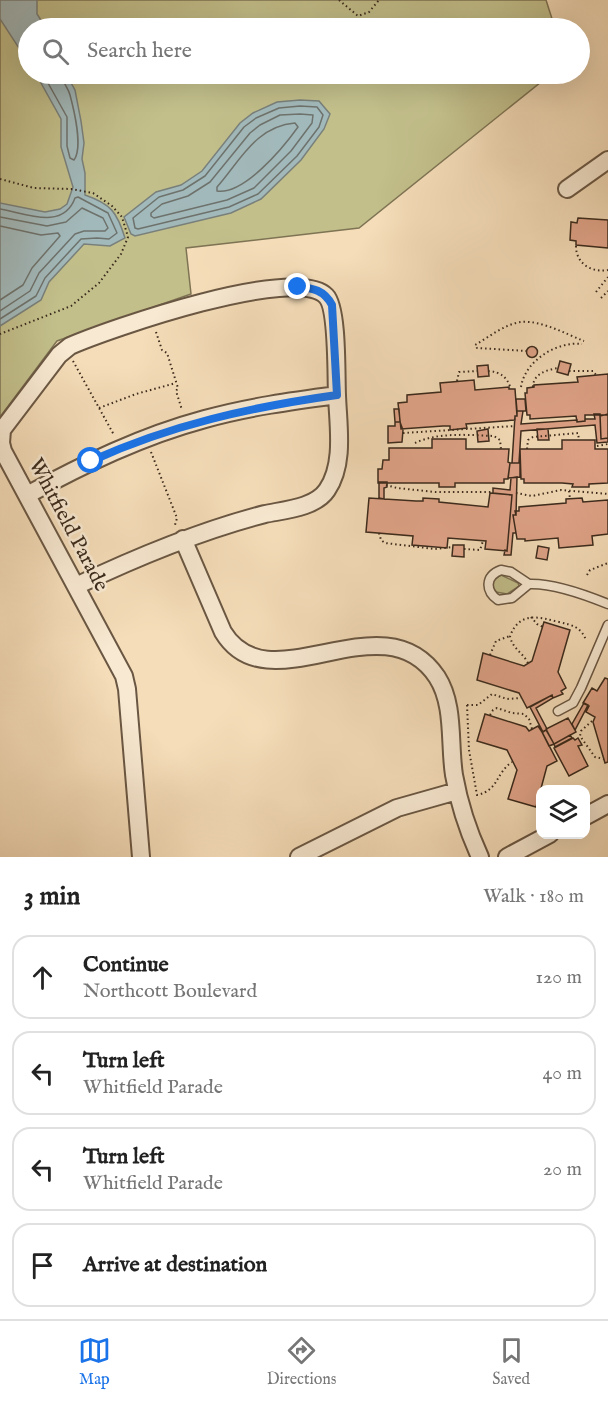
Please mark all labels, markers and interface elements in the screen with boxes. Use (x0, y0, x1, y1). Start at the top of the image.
search box (18, 18, 590, 84)
icon: search (39, 35, 72, 68)
text: Search here (87, 37, 192, 65)
route end (284, 273, 310, 299)
route start (77, 447, 103, 473)
street label: Whitfield Parade (22, 454, 115, 597)
map controls (536, 785, 590, 839)
button: layers (536, 785, 590, 839)
text: 3 min (24, 880, 80, 913)
text: Walk · 180 m (483, 884, 584, 909)
text: Continue (83, 951, 169, 979)
icon: ahead (26, 961, 59, 994)
text: 120 m (536, 965, 582, 990)
text: Northcott Boulevard (83, 979, 257, 1004)
text: Turn left (83, 1047, 165, 1075)
icon: left (26, 1057, 59, 1090)
text: 40 m (543, 1061, 582, 1086)
text: Whitfield Parade (83, 1075, 223, 1100)
text: Turn left (83, 1143, 165, 1171)
icon: left (26, 1153, 59, 1186)
text: 20 m (543, 1157, 582, 1182)
text: Whitfield Parade (83, 1171, 223, 1196)
icon: arrive (26, 1249, 59, 1282)
text: Arrive at destination (83, 1251, 267, 1279)
tab: Map (78, 1334, 111, 1390)
tab: Directions (267, 1334, 336, 1390)
tab: Saved (492, 1334, 530, 1390)

